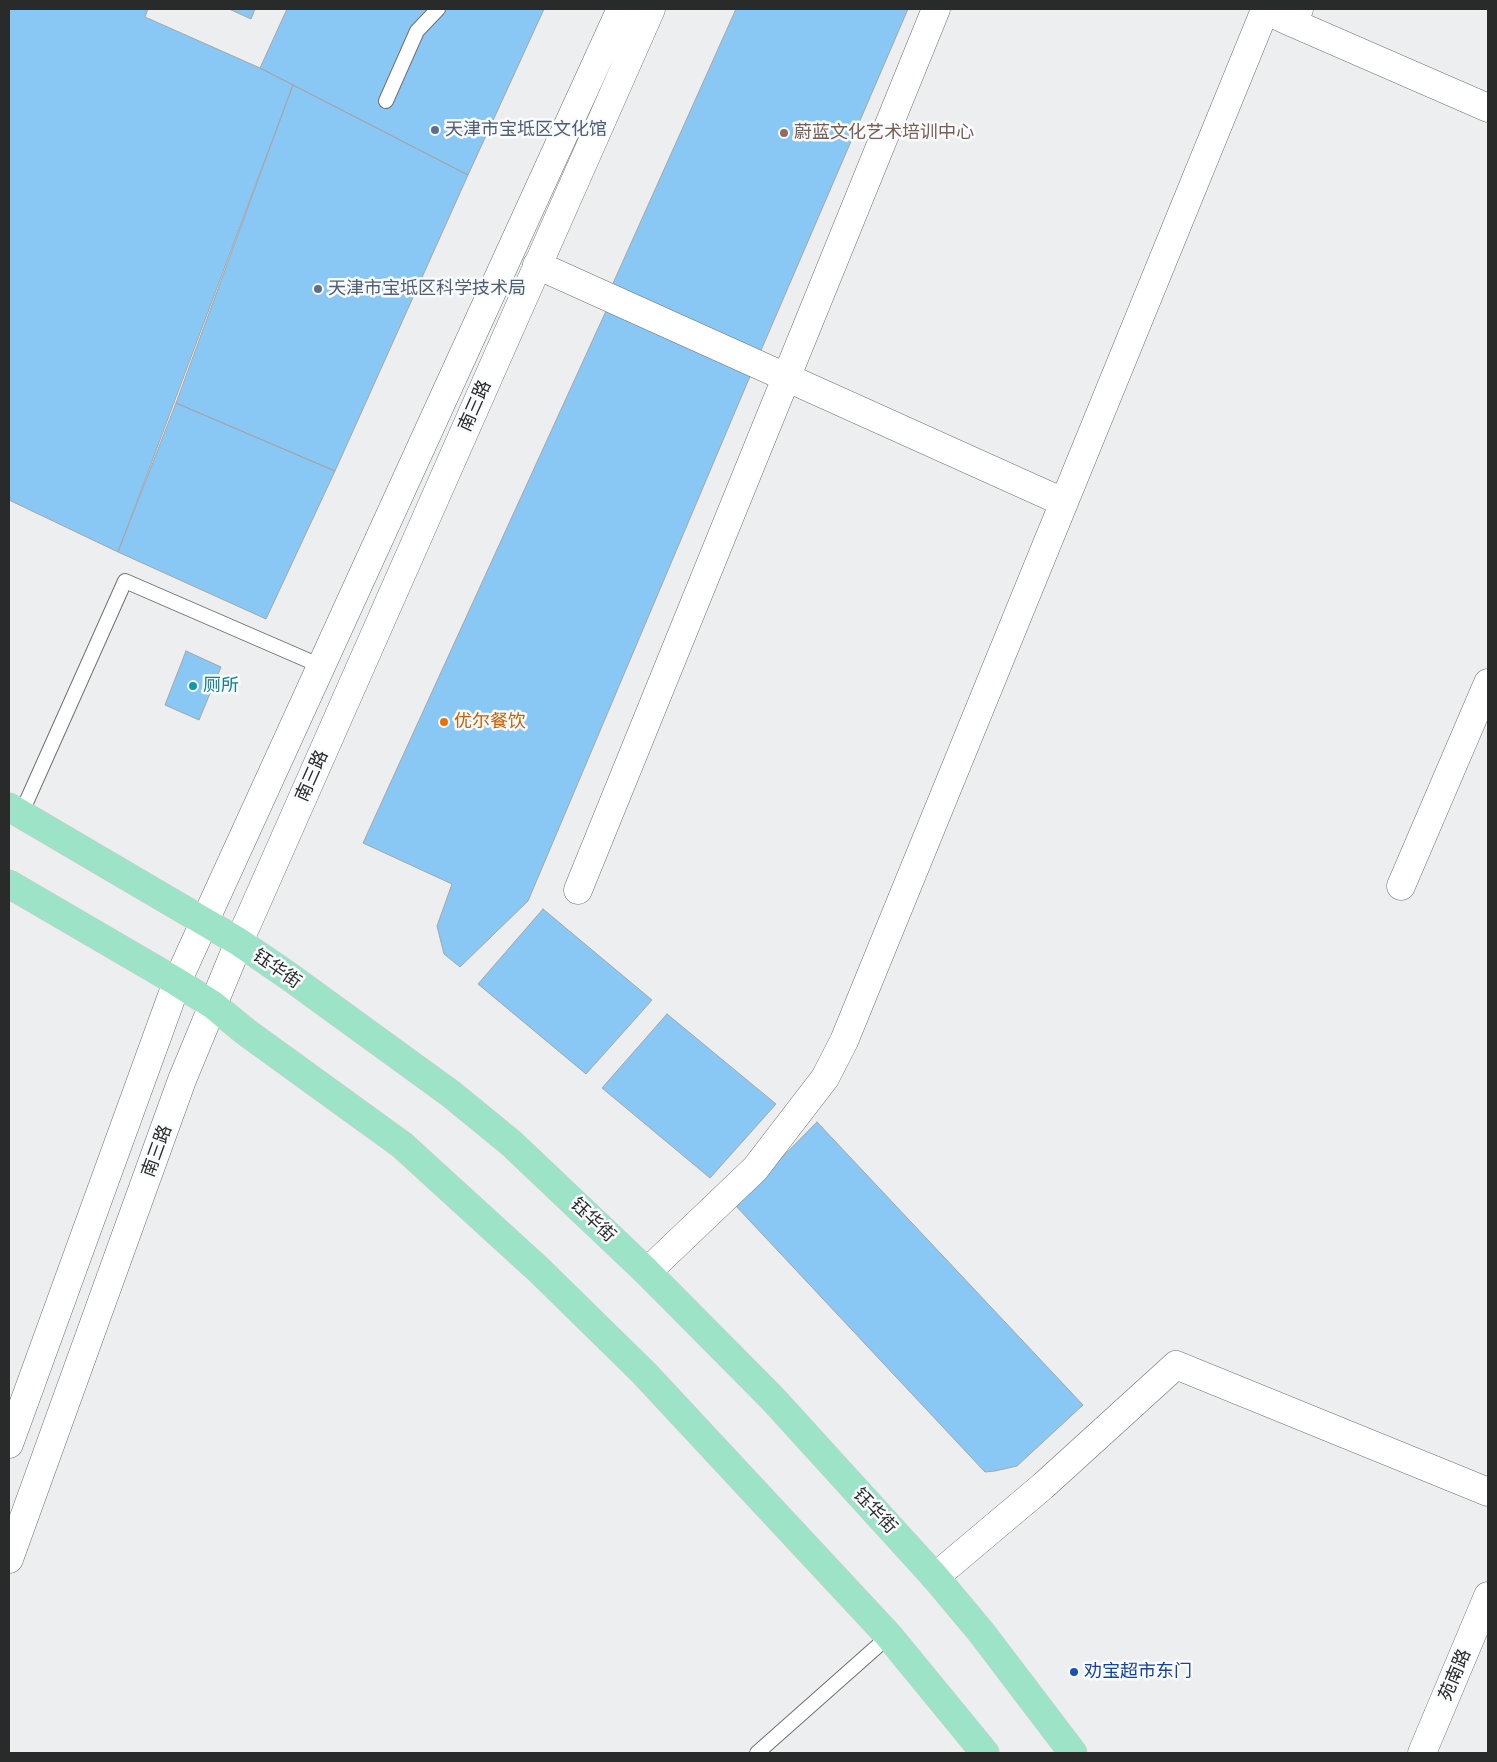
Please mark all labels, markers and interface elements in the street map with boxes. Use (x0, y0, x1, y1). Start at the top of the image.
place label: 天津市宝坻区文化馆 (445, 119, 607, 141)
place label: 蔚蓝文化艺术培训中心 (794, 122, 974, 144)
marker: 天津市宝坻区文化馆 (429, 124, 441, 136)
marker: 蔚蓝文化艺术培训中心 (778, 127, 790, 139)
place label: 天津市宝坻区科学技术局 (328, 278, 526, 300)
marker: 天津市宝坻区科学技术局 (312, 283, 324, 295)
street label: 南三路 (454, 377, 496, 435)
place label: 厕所 (203, 675, 239, 697)
marker: 厕所 (187, 680, 199, 692)
place label: 优尔餐饮 (454, 711, 526, 733)
marker: 优尔餐饮 (438, 716, 450, 728)
street label: 南三路 (291, 747, 333, 805)
street label: 钰华街 (249, 945, 305, 993)
street label: 南三路 (138, 1122, 176, 1180)
street label: 钰华街 (566, 1193, 620, 1247)
street label: 钰华街 (849, 1484, 901, 1538)
street label: 苑南路 (1435, 1646, 1475, 1704)
place label: 劝宝超市东门 (1084, 1661, 1192, 1683)
marker: 劝宝超市东门 (1068, 1666, 1080, 1678)

